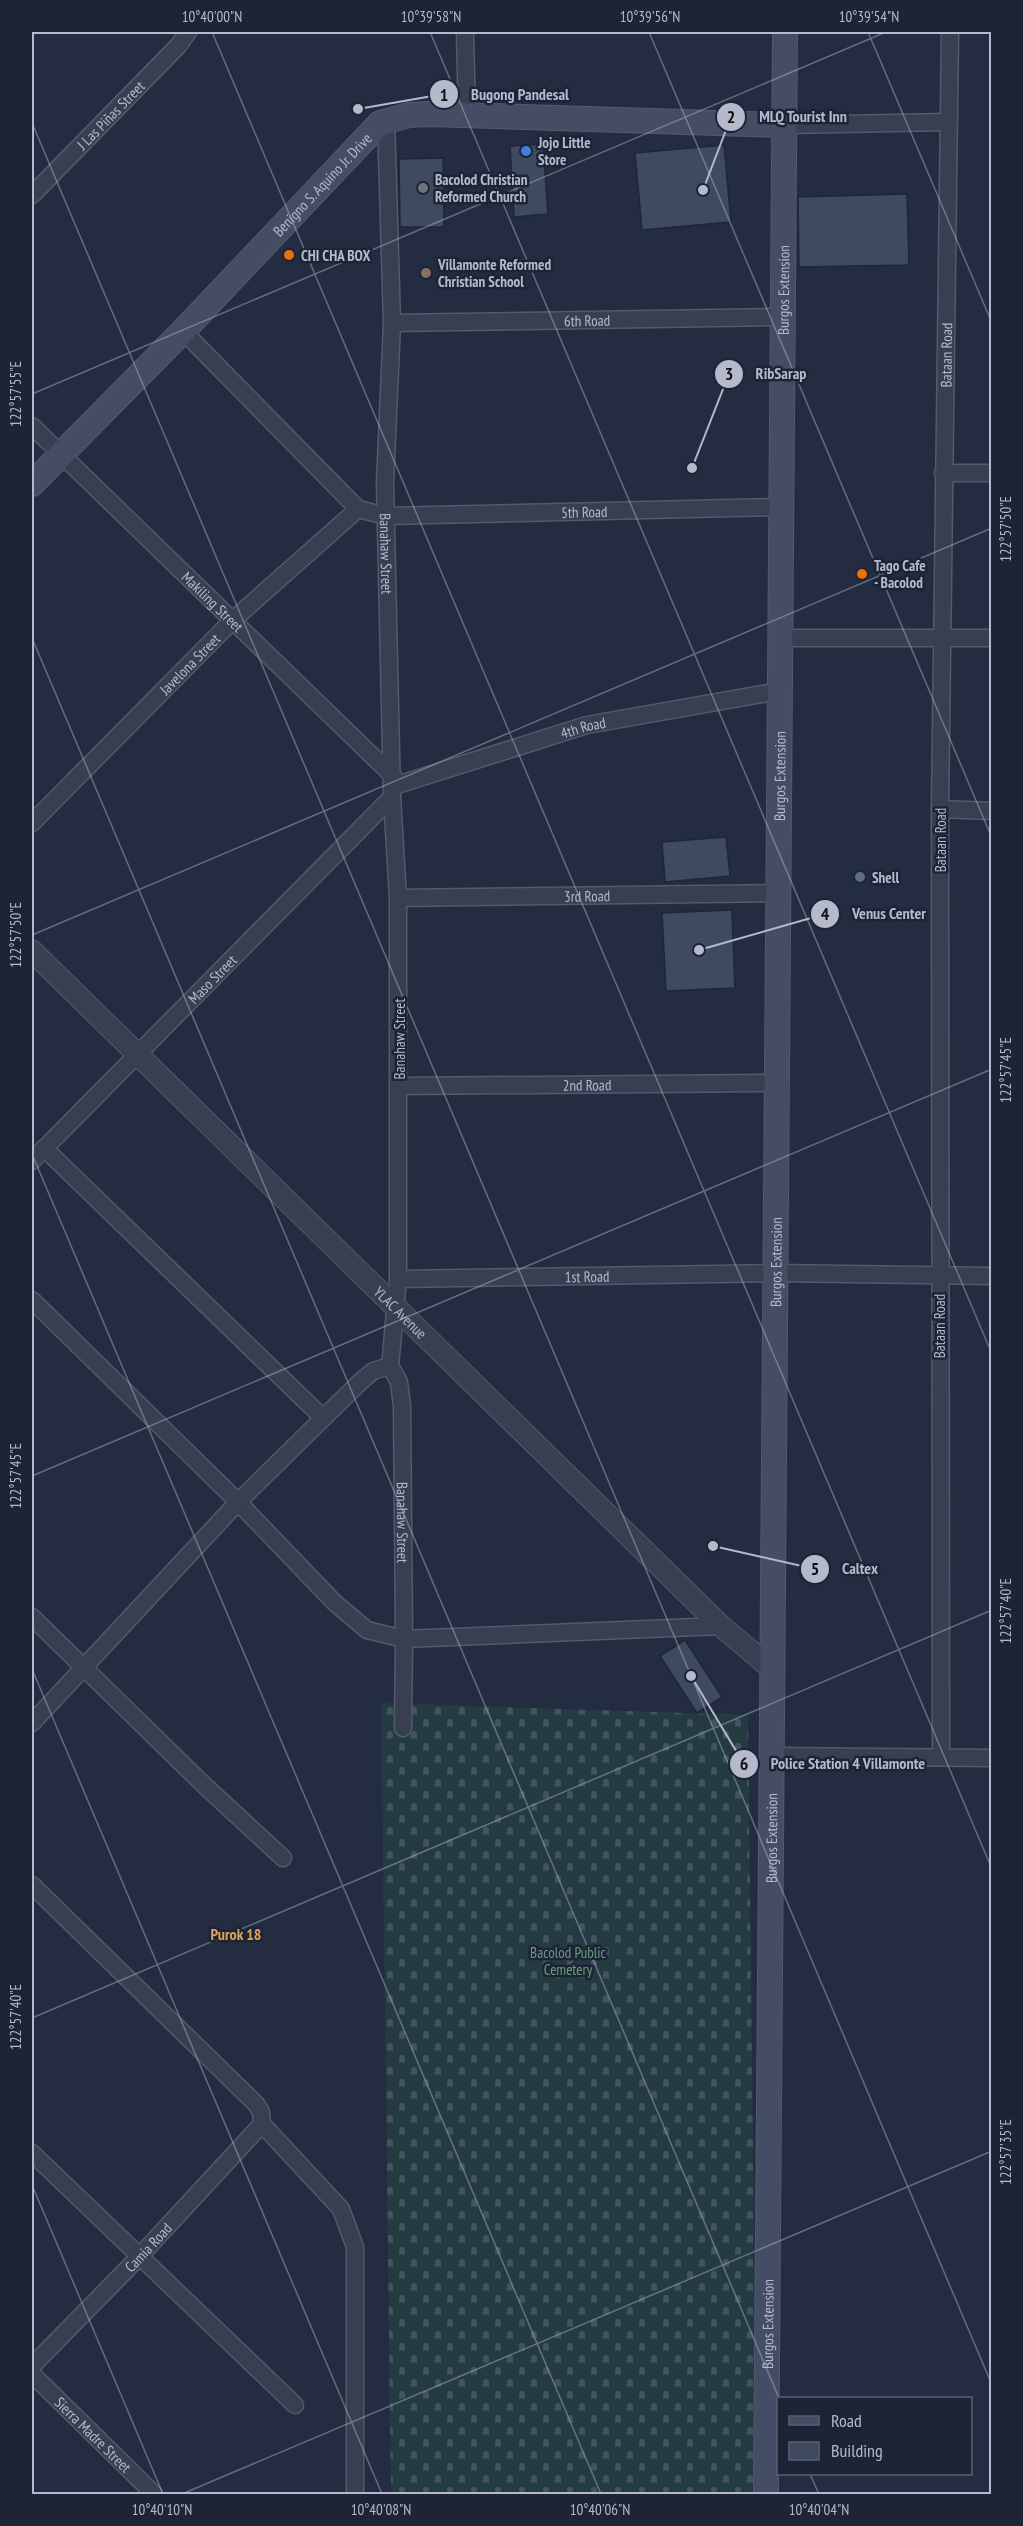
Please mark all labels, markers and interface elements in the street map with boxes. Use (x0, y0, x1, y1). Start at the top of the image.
text: 10°40'00"N (182, 7, 242, 26)
text: 10°39'58"N (401, 7, 461, 26)
text: 10°39'56"N (620, 7, 680, 26)
text: 10°39'54"N (839, 7, 899, 26)
street label: J Las Piñas Street (72, 77, 148, 154)
callout: Bugong Pandesal (429, 77, 581, 111)
text: 1 (440, 83, 448, 106)
text: Bugong Pandesal (471, 84, 569, 104)
callout: MLQ Tourist Inn (716, 100, 859, 134)
text: 2 (727, 105, 735, 128)
text: MLQ Tourist Inn (759, 106, 847, 126)
street label: Benigno S. Aquino Jr. Drive (268, 129, 375, 240)
place label: Jojo Little Store (537, 133, 591, 169)
marker: Jojo Little Store (519, 144, 533, 158)
place label: Bacolod Christian Reformed Church (435, 170, 528, 206)
marker: Bacolod Christian Reformed Church (416, 181, 430, 195)
street label: Burgos Extension (773, 245, 793, 335)
place label: CHI CHA BOX (301, 246, 370, 265)
marker: CHI CHA BOX (282, 248, 296, 262)
place label: Villamonte Reformed Christian School (437, 255, 551, 291)
marker: Villamonte Reformed Christian School (419, 266, 433, 280)
street label: 6th Road (564, 310, 610, 330)
street label: Bataan Road (936, 323, 956, 387)
callout: RibSarap (714, 357, 819, 391)
text: 122°57'55"E (6, 361, 25, 427)
text: 3 (725, 362, 733, 385)
text: RibSarap (756, 363, 806, 383)
text: 122°57'50"E (996, 496, 1015, 562)
street label: 5th Road (561, 501, 608, 521)
street label: Banahaw Street (376, 513, 397, 595)
place label: Tago Cafe - Bacolod (874, 556, 926, 592)
street label: Makiling Street (178, 567, 248, 636)
marker: Tago Cafe - Bacolod (855, 567, 869, 581)
street label: Javelona Street (155, 629, 224, 699)
street label: 4th Road (558, 712, 607, 742)
street label: Burgos Extension (769, 731, 789, 821)
street label: Bataan Road (931, 808, 950, 872)
place label: Shell (872, 868, 899, 887)
marker: Shell (853, 870, 867, 884)
street label: 3rd Road (564, 886, 610, 905)
callout: Venus Center (810, 897, 938, 931)
text: 122°57'50"E (6, 902, 25, 968)
text: 4 (821, 902, 830, 925)
text: Venus Center (851, 903, 926, 923)
street label: Maso Street (184, 950, 240, 1008)
street label: Banahaw Street (390, 998, 409, 1080)
text: 122°57'45"E (996, 1037, 1015, 1103)
street label: 2nd Road (563, 1075, 611, 1094)
street label: Burgos Extension (766, 1217, 785, 1307)
street label: 1st Road (564, 1266, 610, 1286)
street label: YLAC Avenue (370, 1282, 431, 1342)
street label: Bataan Road (930, 1294, 949, 1358)
text: 122°57'45"E (6, 1443, 25, 1509)
street label: Banahaw Street (393, 1482, 413, 1563)
callout: Caltex (800, 1552, 889, 1586)
text: 5 (811, 1557, 819, 1580)
text: Caltex (842, 1558, 878, 1578)
text: 122°57'40"E (996, 1578, 1015, 1644)
callout: Police Station 4 Villamonte (729, 1747, 938, 1781)
text: 6 (740, 1752, 748, 1775)
text: Police Station 4 Villamonte (771, 1753, 925, 1773)
street label: Burgos Extension (761, 1793, 781, 1883)
district label: Purok 18 (211, 1924, 261, 1944)
park label: Bacolod Public Cemetery (530, 1943, 607, 1979)
text: 122°57'40"E (6, 1984, 25, 2050)
text: 122°57'35"E (996, 2119, 1015, 2185)
street label: Camia Road (120, 2219, 176, 2276)
street label: Burgos Extension (757, 2279, 777, 2369)
street label: Sierra Madre Street (51, 2392, 136, 2476)
legend (777, 2397, 972, 2475)
text: Road (831, 2409, 862, 2432)
text: Building (831, 2439, 883, 2462)
text: 10°40'10"N (132, 2500, 192, 2519)
text: 10°40'08"N (351, 2500, 411, 2519)
text: 10°40'06"N (570, 2500, 630, 2519)
text: 10°40'04"N (789, 2500, 849, 2519)

